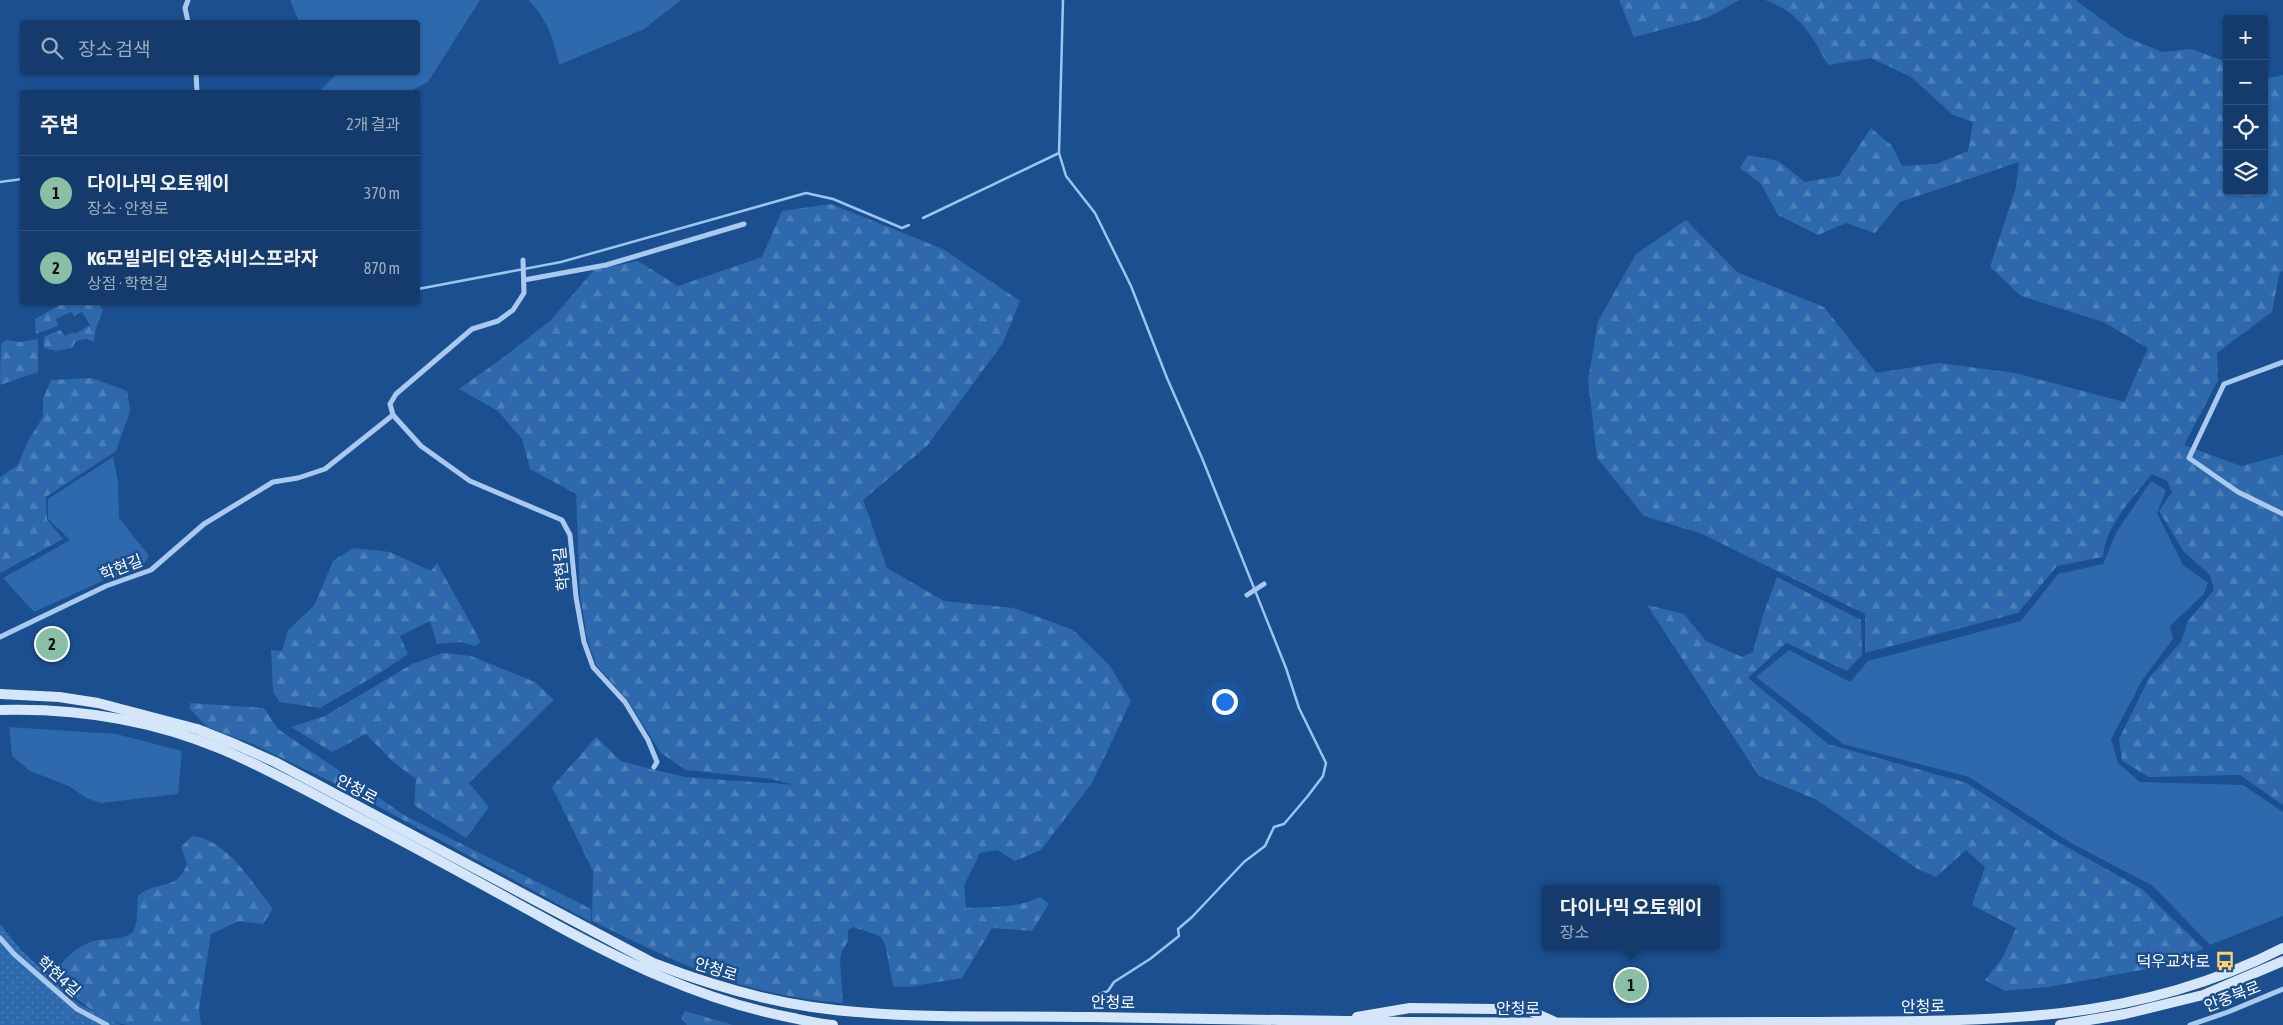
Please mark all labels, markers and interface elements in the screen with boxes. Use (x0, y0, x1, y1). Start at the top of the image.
map controls (2223, 15, 2268, 195)
button: + (2223, 15, 2268, 60)
search box (20, 20, 420, 75)
icon: search (38, 34, 66, 62)
text: 장소 검색 (78, 38, 151, 60)
button: − (2223, 60, 2268, 105)
button: locate (2223, 105, 2268, 150)
text: 주변 (40, 112, 79, 136)
text: 2개 결과 (346, 115, 400, 133)
button: layers (2223, 150, 2268, 195)
text: 다이나믹 오토웨이 (87, 172, 229, 194)
text: 1 (52, 184, 60, 202)
text: 370 m (364, 184, 400, 202)
text: 장소 · 안청로 (87, 199, 168, 217)
text: KG모빌리티 안중서비스프라자 (87, 247, 318, 269)
text: 2 (52, 259, 60, 277)
text: 870 m (364, 259, 400, 277)
text: 상점 · 학현길 (87, 274, 168, 292)
street label: 학현길 (550, 546, 572, 592)
street label: 학현길 (97, 551, 145, 583)
pin: 2 (36, 625, 68, 663)
your location (1212, 689, 1238, 715)
street label: 안청로 (333, 771, 381, 807)
popup (1542, 885, 1720, 950)
text: 다이나믹 오토웨이 (1560, 896, 1702, 918)
text: 장소 (1560, 923, 1589, 941)
bus stop icon: 덕우교차로 (2214, 950, 2236, 972)
street label: 학현4길 (34, 952, 84, 1000)
place label: 덕우교차로 (2136, 952, 2210, 970)
street label: 안청로 (692, 954, 740, 984)
pin: 1 (1615, 966, 1647, 1004)
street label: 안중북로 (2201, 977, 2263, 1015)
street label: 안청로 (1091, 993, 1136, 1011)
street label: 안청로 (1901, 997, 1946, 1015)
street label: 안청로 (1496, 999, 1540, 1017)

